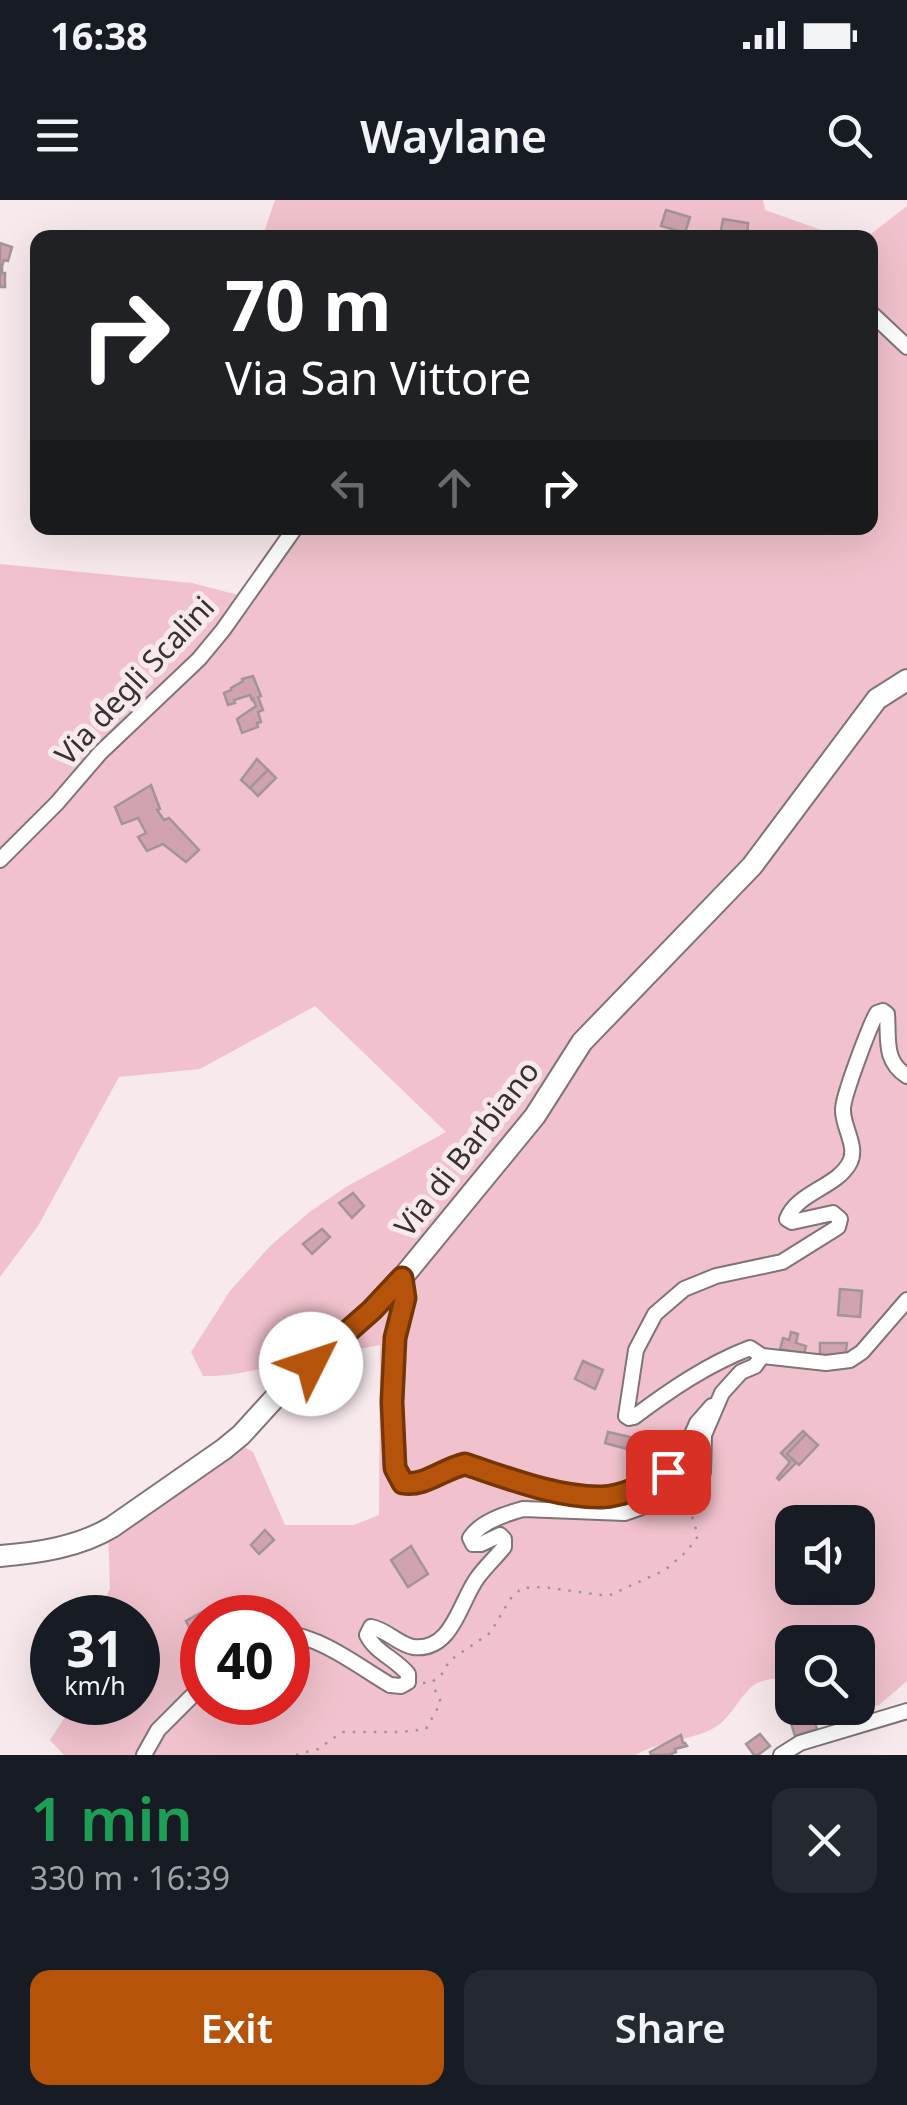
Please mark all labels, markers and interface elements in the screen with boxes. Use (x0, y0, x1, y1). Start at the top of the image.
text: 16:38 (50, 9, 148, 61)
text: Waylane (360, 105, 547, 166)
icon: menu (30, 108, 85, 163)
icon: search (822, 108, 877, 163)
text: 70 m (225, 256, 392, 352)
icon: right (60, 270, 190, 400)
text: Via San Vittore (225, 347, 531, 408)
icon: left (322, 460, 377, 515)
icon: ahead (427, 460, 482, 515)
icon: right (532, 460, 587, 515)
street label: Via degli Scalini (45, 587, 223, 773)
street label: Via di Barbiano (384, 1052, 548, 1244)
position arrow (259, 1312, 363, 1416)
pin (626, 1430, 711, 1515)
icon: arrive (641, 1445, 696, 1500)
map controls (775, 1505, 875, 1725)
button: sound (775, 1505, 875, 1605)
speed limit sign: 40 (180, 1595, 310, 1725)
text: 31 (66, 1614, 124, 1682)
button: search (775, 1625, 875, 1725)
text: km/h (64, 1668, 126, 1702)
text: 1 min (30, 1777, 193, 1859)
button: close (772, 1788, 877, 1893)
text: 330 m · 16:39 (30, 1856, 230, 1899)
button: Exit (30, 1970, 444, 2085)
button: Share (464, 1970, 877, 2085)

